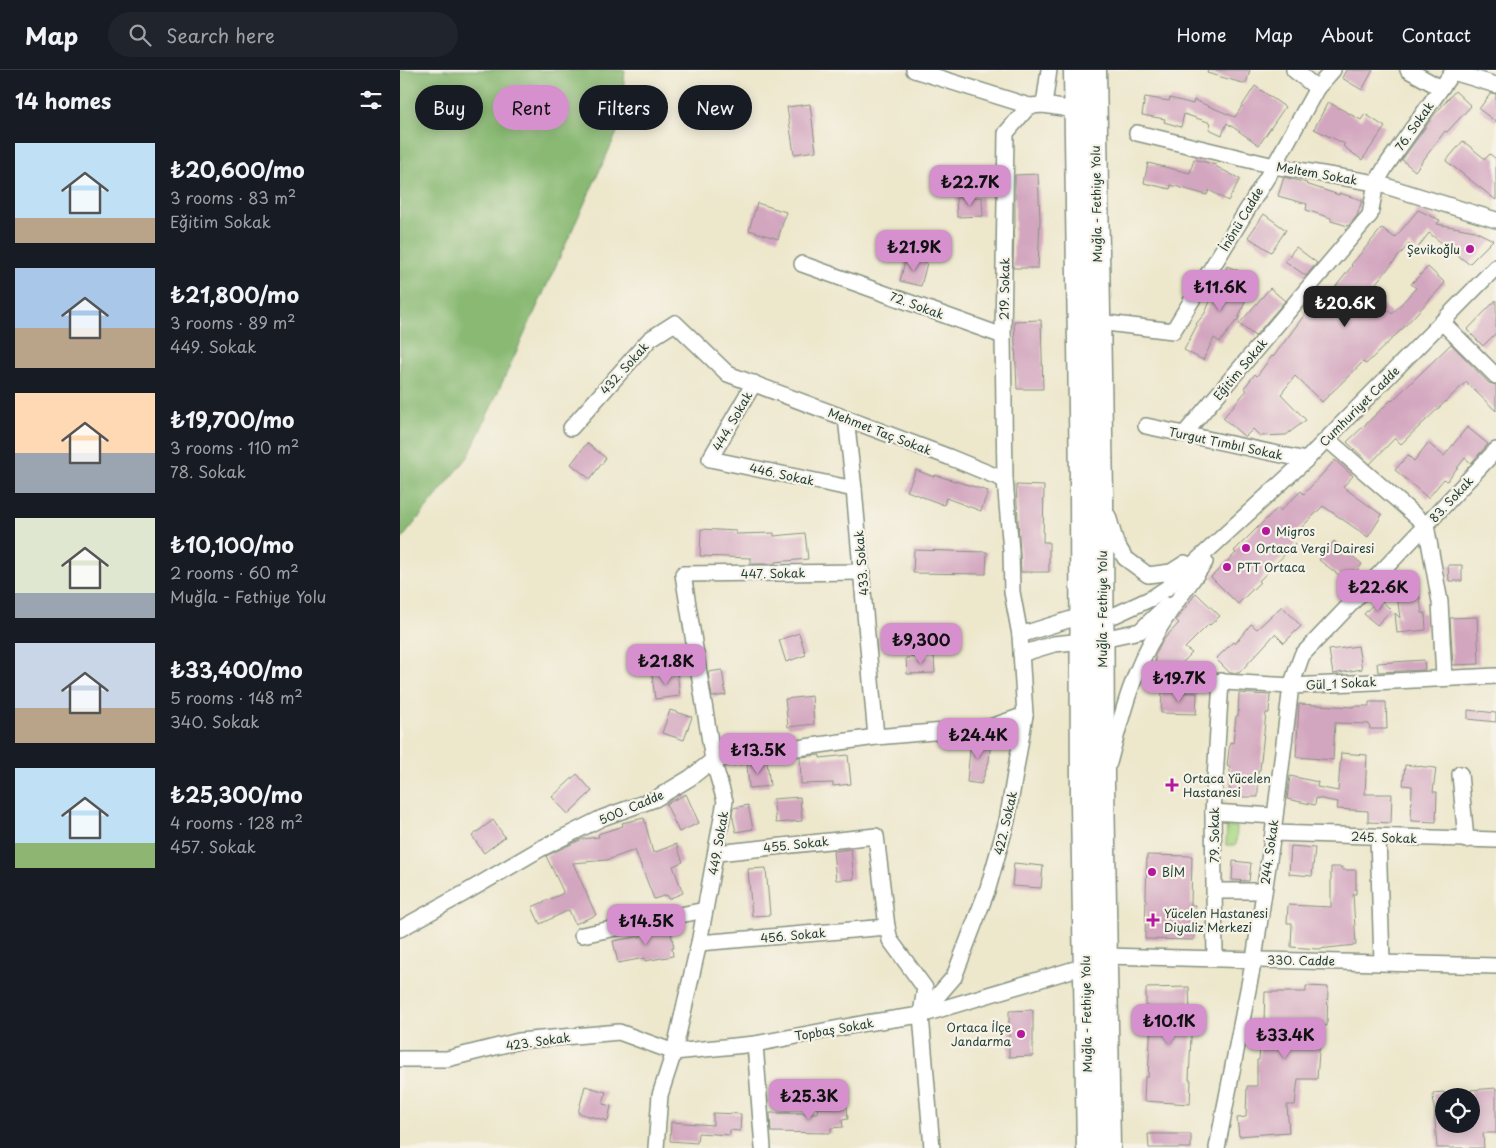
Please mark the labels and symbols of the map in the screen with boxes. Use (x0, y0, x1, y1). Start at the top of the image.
street label: 76. Sokak (1390, 97, 1438, 154)
street label: Muğla - Fethiye Yolu (1086, 145, 1106, 263)
street label: Meltem Sokak (1275, 157, 1359, 189)
pin: ₺22.7K (929, 164, 1011, 207)
street label: İnönü Cadde (1215, 184, 1267, 254)
pin: ₺21.9K (873, 230, 955, 272)
place label: Şevikoğlu (1407, 240, 1460, 258)
marker: Şevikoğlu (1464, 243, 1476, 255)
street label: 219. Sokak (994, 257, 1014, 320)
pin: ₺11.6K (1179, 270, 1261, 312)
pin: ₺20.6K (1304, 286, 1386, 328)
street label: 72. Sokak (887, 287, 947, 323)
street label: Eğitim Sokak (1209, 334, 1271, 404)
street label: 432. Sokak (595, 338, 653, 398)
street label: Cumhuriyet Cadde (1315, 362, 1403, 450)
street label: 444. Sokak (708, 388, 756, 454)
street label: Mehmet Taç Sokak (826, 403, 935, 459)
street label: Turgut Tımbıl Sokak (1167, 422, 1285, 464)
street label: 446. Sokak (748, 458, 816, 490)
street label: 83. Sokak (1425, 472, 1477, 526)
place label: Migros (1276, 522, 1315, 540)
marker: Migros (1260, 525, 1272, 537)
street label: 433. Sokak (849, 530, 873, 596)
place label: Ortaca Vergi Dairesi (1256, 539, 1374, 557)
marker: Ortaca Vergi Dairesi (1240, 542, 1252, 554)
street label: Muğla - Fethiye Yolu (1093, 550, 1111, 668)
place label: PTT Ortaca (1237, 558, 1306, 576)
marker: PTT Ortaca (1221, 561, 1233, 573)
street label: 447. Sokak (741, 563, 806, 583)
pin: ₺22.6K (1337, 570, 1419, 612)
pin: ₺9,300 (880, 622, 962, 665)
pin: ₺21.8K (625, 644, 707, 686)
pin: ₺19.7K (1138, 660, 1220, 703)
street label: Gül_1 Sokak (1305, 672, 1377, 694)
pin: ₺24.4K (937, 718, 1019, 760)
pin: ₺13.5K (717, 732, 799, 775)
place label: Ortaca Yücelen Hastanesi (1183, 769, 1271, 801)
marker: Ortaca Yücelen Hastanesi (1165, 778, 1179, 792)
street label: 500. Cadde (596, 785, 666, 829)
street label: 422. Sokak (989, 789, 1021, 857)
street label: 79. Sokak (1205, 807, 1223, 863)
street label: 449. Sokak (704, 809, 733, 876)
street label: 244. Sokak (1256, 818, 1282, 886)
street label: 245. Sokak (1351, 827, 1417, 847)
street label: 455. Sokak (762, 832, 830, 856)
place label: BİM (1162, 863, 1185, 881)
marker: BİM (1146, 866, 1158, 878)
pin: ₺14.5K (605, 904, 687, 946)
place label: Yücelen Hastanesi Diyaliz Merkezi (1164, 904, 1268, 936)
marker: Yücelen Hastanesi Diyaliz Merkezi (1146, 913, 1160, 927)
street label: 456. Sokak (759, 923, 827, 947)
street label: 330. Cadde (1267, 950, 1335, 970)
street label: Muğla - Fethiye Yolu (1076, 955, 1096, 1073)
pin: ₺10.1K (1128, 1004, 1210, 1046)
street label: Topbaş Sokak (793, 1013, 875, 1045)
place label: Ortaca İlçe Jandarma (947, 1018, 1011, 1050)
pin: ₺33.4K (1244, 1018, 1326, 1060)
street label: 423. Sokak (505, 1028, 572, 1054)
marker: Ortaca İlçe Jandarma (1015, 1028, 1027, 1040)
pin: ₺25.3K (768, 1078, 850, 1121)

